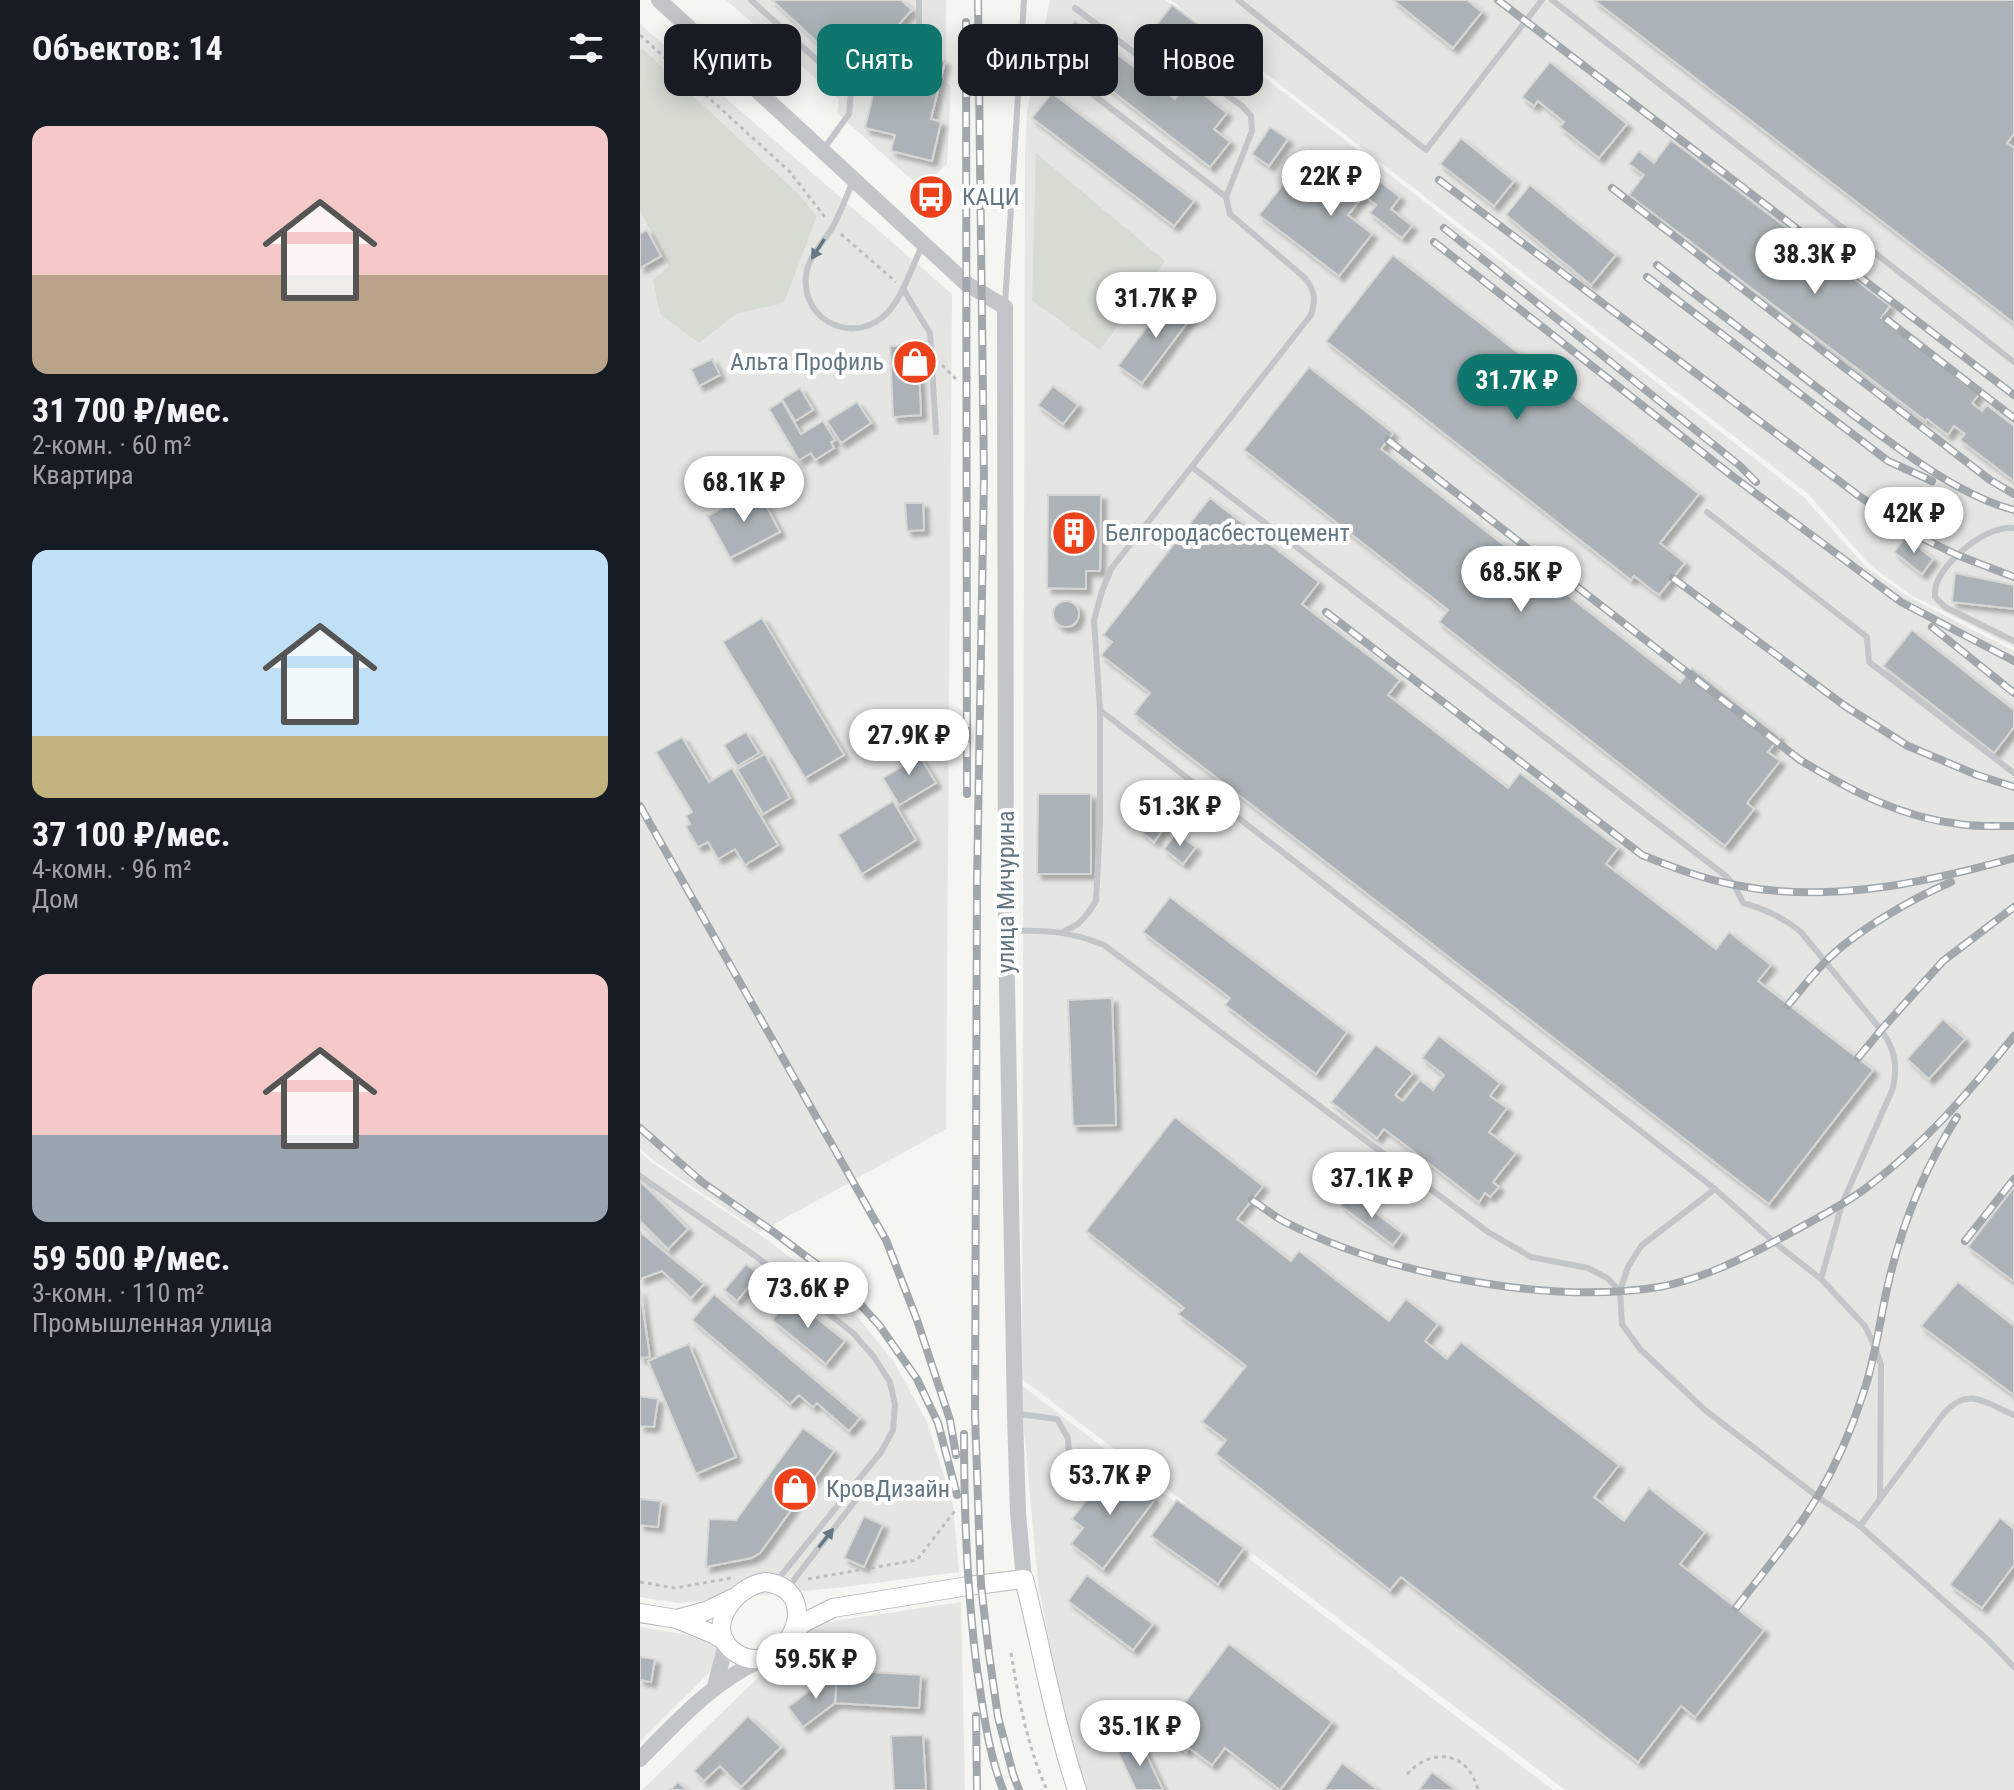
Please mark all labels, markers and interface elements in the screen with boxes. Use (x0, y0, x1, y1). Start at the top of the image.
chip: Купить (664, 24, 801, 96)
chip: Снять (817, 24, 942, 96)
chip: Фильтры (958, 24, 1118, 96)
chip: Новое (1134, 24, 1263, 96)
icon: filters (564, 26, 608, 70)
text: Объектов: 14 (32, 28, 223, 68)
pin: 22K ₽ (1275, 150, 1387, 218)
text: 22K ₽ (1300, 161, 1362, 191)
bus stop icon: КАЦИ (907, 173, 955, 221)
icon: home (248, 178, 392, 322)
place label: КАЦИ (962, 183, 1020, 211)
pin: 38.3K ₽ (1741, 228, 1889, 296)
one-way arrow (812, 238, 826, 260)
text: 38.3K ₽ (1773, 239, 1857, 269)
pin: 31.7K ₽ (1082, 272, 1230, 340)
text: 31.7K ₽ (1114, 283, 1198, 313)
shop icon: Альта Профиль (891, 338, 939, 386)
place label: Альта Профиль (730, 348, 884, 376)
pin: 31.7K ₽ (1443, 354, 1591, 422)
text: 31.7K ₽ (1475, 365, 1559, 395)
text: 31 700 ₽/мес. (32, 390, 231, 430)
text: 2-комн. · 60 m² (32, 430, 192, 460)
pin: 68.1K ₽ (670, 456, 818, 524)
text: Квартира (32, 460, 134, 490)
text: 68.1K ₽ (702, 467, 786, 497)
pin: 42K ₽ (1858, 487, 1970, 555)
text: 42K ₽ (1883, 498, 1945, 528)
building icon: Белгородасбестоцемент (1050, 509, 1098, 557)
place label: Белгородасбестоцемент (1105, 519, 1350, 547)
pin: 68.5K ₽ (1447, 546, 1595, 614)
text: 68.5K ₽ (1479, 557, 1563, 587)
icon: home (248, 602, 392, 746)
pin: 27.9K ₽ (835, 709, 983, 777)
text: 27.9K ₽ (867, 720, 951, 750)
pin: 51.3K ₽ (1106, 780, 1254, 848)
text: 51.3K ₽ (1138, 791, 1222, 821)
street label: улица Мичурина (992, 810, 1020, 974)
text: 37 100 ₽/мес. (32, 814, 231, 854)
text: 4-комн. · 96 m² (32, 854, 192, 884)
text: Дом (32, 884, 79, 914)
icon: home (248, 1026, 392, 1170)
pin: 37.1K ₽ (1298, 1152, 1446, 1220)
text: 37.1K ₽ (1330, 1163, 1414, 1193)
text: 59 500 ₽/мес. (32, 1238, 231, 1278)
pin: 73.6K ₽ (734, 1262, 882, 1330)
text: 73.6K ₽ (766, 1273, 850, 1303)
text: 3-комн. · 110 m² (32, 1278, 204, 1308)
text: Промышленная улица (32, 1308, 273, 1338)
pin: 53.7K ₽ (1036, 1449, 1184, 1517)
text: 53.7K ₽ (1068, 1460, 1152, 1490)
shop icon: КровДизайн (771, 1465, 819, 1513)
place label: КровДизайн (826, 1475, 950, 1503)
one-way arrow (817, 1528, 834, 1548)
pin: 59.5K ₽ (742, 1633, 890, 1701)
text: 59.5K ₽ (774, 1644, 858, 1674)
pin: 35.1K ₽ (1066, 1700, 1214, 1768)
text: 35.1K ₽ (1098, 1711, 1182, 1741)

